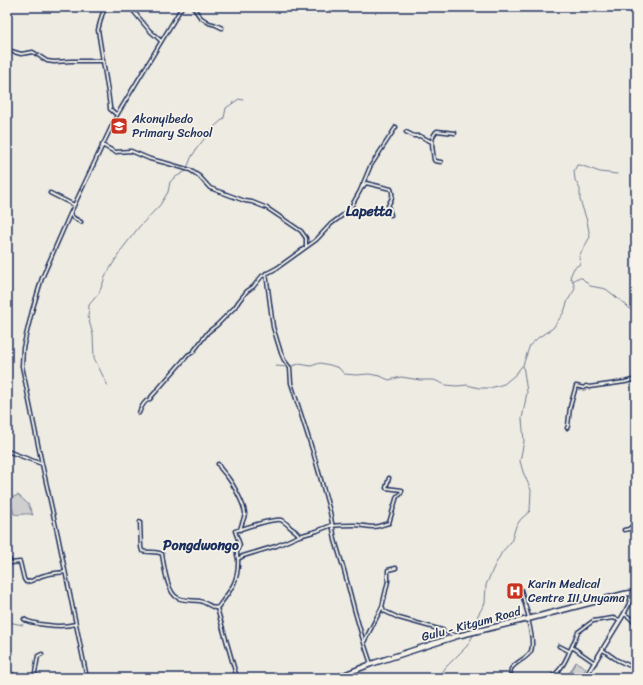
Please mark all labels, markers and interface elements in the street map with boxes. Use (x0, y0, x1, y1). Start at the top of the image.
place label: Akonyibedo Primary School (131, 108, 213, 144)
school or university icon: Akonyibedo Primary School (109, 116, 129, 136)
district label: Lapetta (346, 199, 393, 224)
district label: Pongdwongo (163, 533, 239, 558)
place label: Karin Medical Centre III Unyama (528, 573, 626, 609)
hospital icon: Karin Medical Centre III Unyama (505, 581, 525, 601)
street label: Gulu - Kitgum Road (419, 600, 525, 648)

